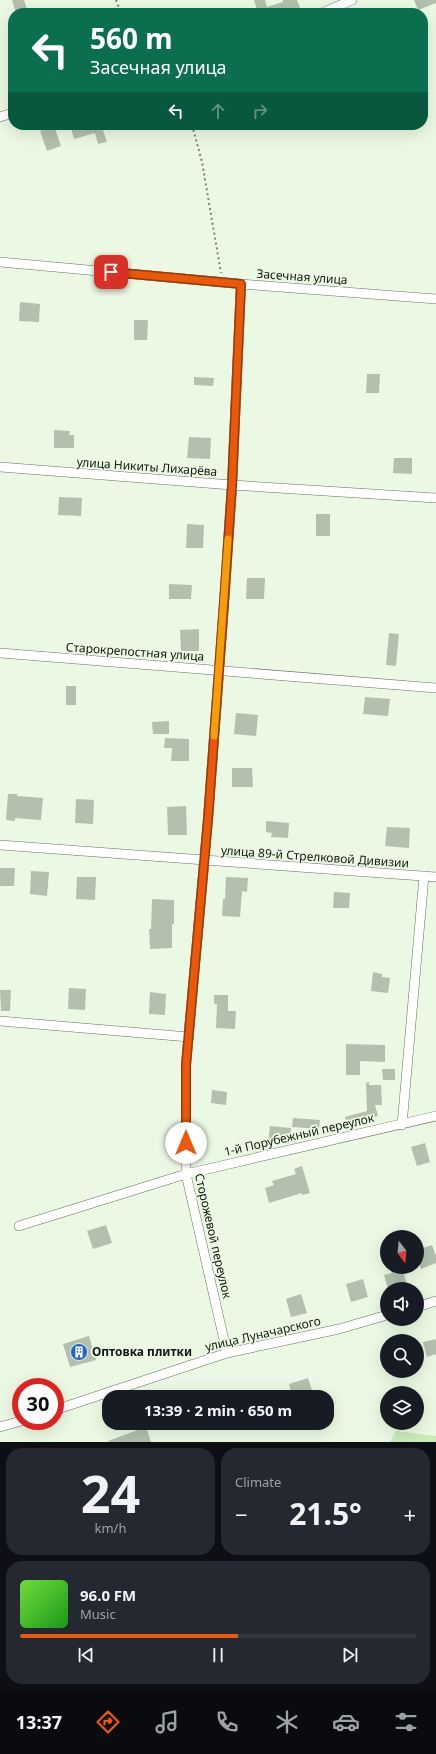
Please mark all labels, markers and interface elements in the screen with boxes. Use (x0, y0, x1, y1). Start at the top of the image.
text: 560 m (90, 19, 173, 57)
icon: left (24, 24, 76, 76)
text: Засечная улица (90, 55, 227, 79)
icon: left (165, 100, 187, 122)
icon: ahead (207, 100, 229, 122)
icon: right (249, 100, 271, 122)
pin (94, 255, 128, 289)
icon: arrive (100, 261, 122, 283)
street label: Засечная улица (256, 265, 348, 288)
street label: улица Никиты Лихарёва (76, 453, 218, 480)
street label: Старокрепостная улица (65, 638, 205, 665)
street label: улица 89-й Стрелковой Дивизии (220, 841, 410, 872)
street label: 1-й Порубежный переулок (222, 1109, 376, 1160)
position arrow (165, 1122, 207, 1164)
street label: Сторожевой переулок (191, 1172, 236, 1301)
north arrow (380, 1230, 424, 1274)
map controls (380, 1230, 424, 1430)
button: sound (380, 1282, 424, 1326)
street label: улица Луначарского (203, 1312, 322, 1355)
button: search (380, 1334, 424, 1378)
building icon: Оптовка плитки (69, 1342, 89, 1362)
place label: Оптовка плитки (92, 1343, 192, 1360)
speed limit sign: 30 (12, 1378, 64, 1430)
button: layers (380, 1386, 424, 1430)
text: 13:39 · 2 min · 650 m (144, 1400, 292, 1420)
text: 24 (81, 1457, 140, 1528)
text: Climate (235, 1473, 281, 1491)
text: 21.5° (289, 1493, 362, 1534)
text: − (235, 1499, 248, 1529)
text: + (403, 1499, 416, 1529)
text: km/h (95, 1519, 126, 1537)
text: 96.0 FM (80, 1585, 136, 1605)
text: Music (80, 1605, 116, 1623)
icon: previous (75, 1644, 97, 1666)
icon: pause (207, 1644, 229, 1666)
icon: next (339, 1644, 361, 1666)
icon: directions (94, 1708, 122, 1736)
icon: music (153, 1708, 181, 1736)
icon: phone (213, 1708, 241, 1736)
icon: climate (273, 1708, 301, 1736)
icon: car (332, 1708, 360, 1736)
icon: filters (392, 1708, 420, 1736)
text: 13:37 (16, 1710, 62, 1734)

